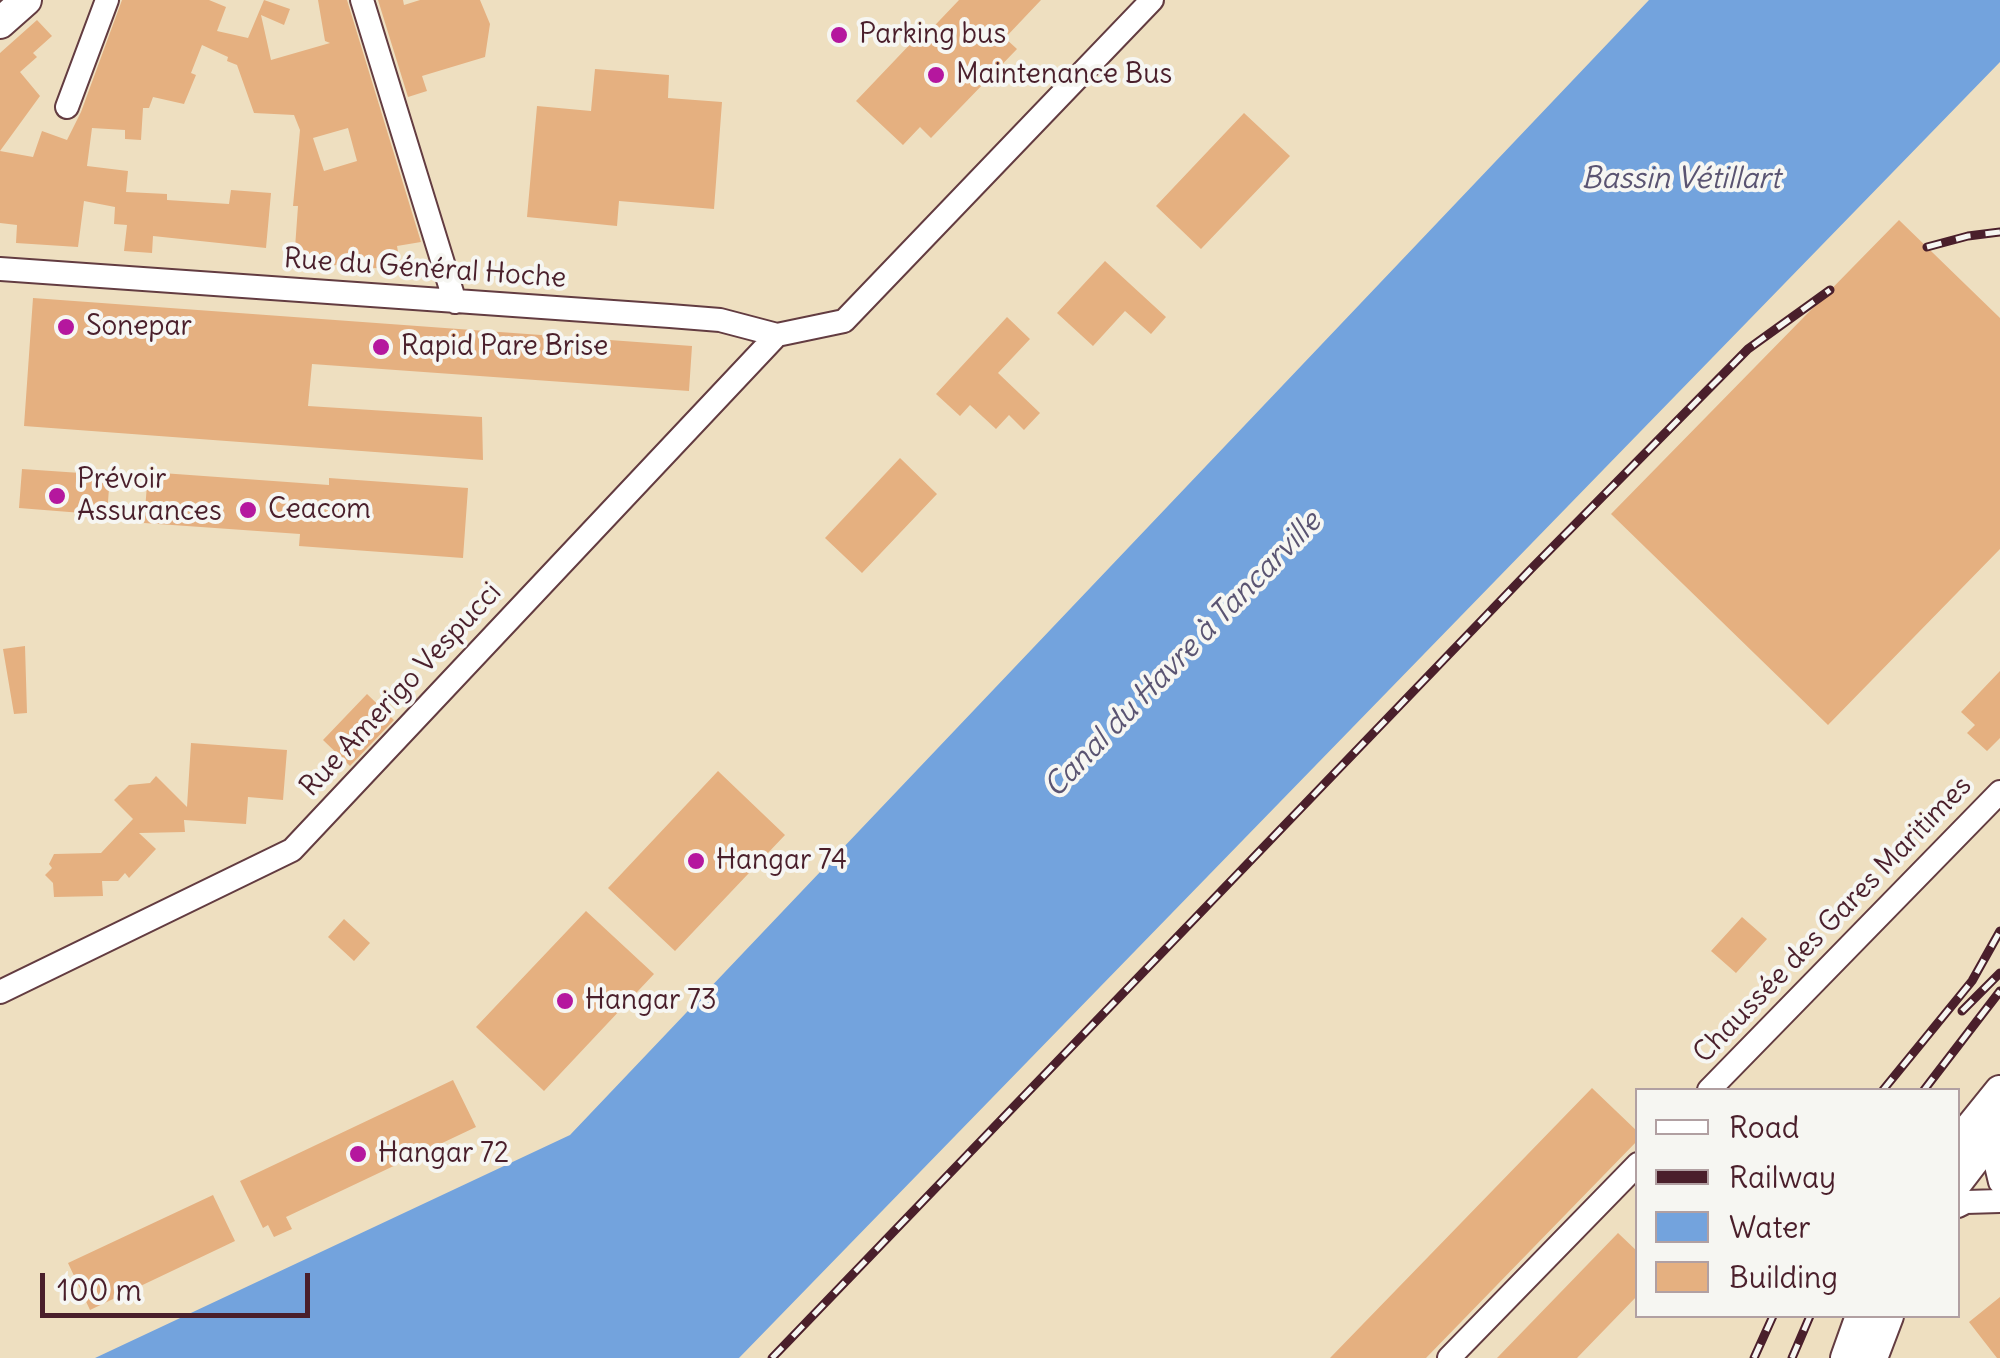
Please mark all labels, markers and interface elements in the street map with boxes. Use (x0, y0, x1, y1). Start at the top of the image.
place label: Parking bus (859, 18, 1006, 52)
marker: Parking bus (828, 24, 850, 46)
place label: Maintenance Bus (956, 58, 1172, 92)
marker: Maintenance Bus (925, 64, 947, 86)
water label: Bassin Vétillart (1582, 161, 1780, 197)
street label: Rue du Général Hoche (283, 242, 567, 296)
place label: Sonepar (86, 310, 192, 344)
marker: Sonepar (55, 316, 77, 338)
place label: Rapid Pare Brise (401, 330, 608, 364)
marker: Rapid Pare Brise (370, 336, 392, 358)
place label: Prévoir Assurances (77, 463, 222, 529)
marker: Prévoir Assurances (46, 485, 68, 507)
place label: Ceacom (268, 493, 371, 527)
marker: Ceacom (237, 499, 259, 521)
water label: Canal du Havre à Tancarville (1037, 505, 1329, 805)
street label: Rue Amerigo Vespucci (293, 576, 509, 804)
street label: Chaussée des Gares Maritimes (1687, 770, 1979, 1070)
place label: Hangar 74 (716, 844, 847, 878)
marker: Hangar 74 (685, 850, 707, 872)
place label: Hangar 73 (585, 984, 717, 1018)
marker: Hangar 73 (554, 990, 576, 1012)
legend (1635, 1088, 1960, 1318)
text: Road (1729, 1108, 1799, 1146)
place label: Hangar 72 (378, 1137, 509, 1171)
marker: Hangar 72 (347, 1143, 369, 1165)
text: Railway (1729, 1158, 1836, 1196)
text: Water (1729, 1208, 1811, 1246)
scale bar (45, 1253, 315, 1315)
text: Building (1729, 1258, 1838, 1296)
text: 100 m (57, 1271, 142, 1309)

